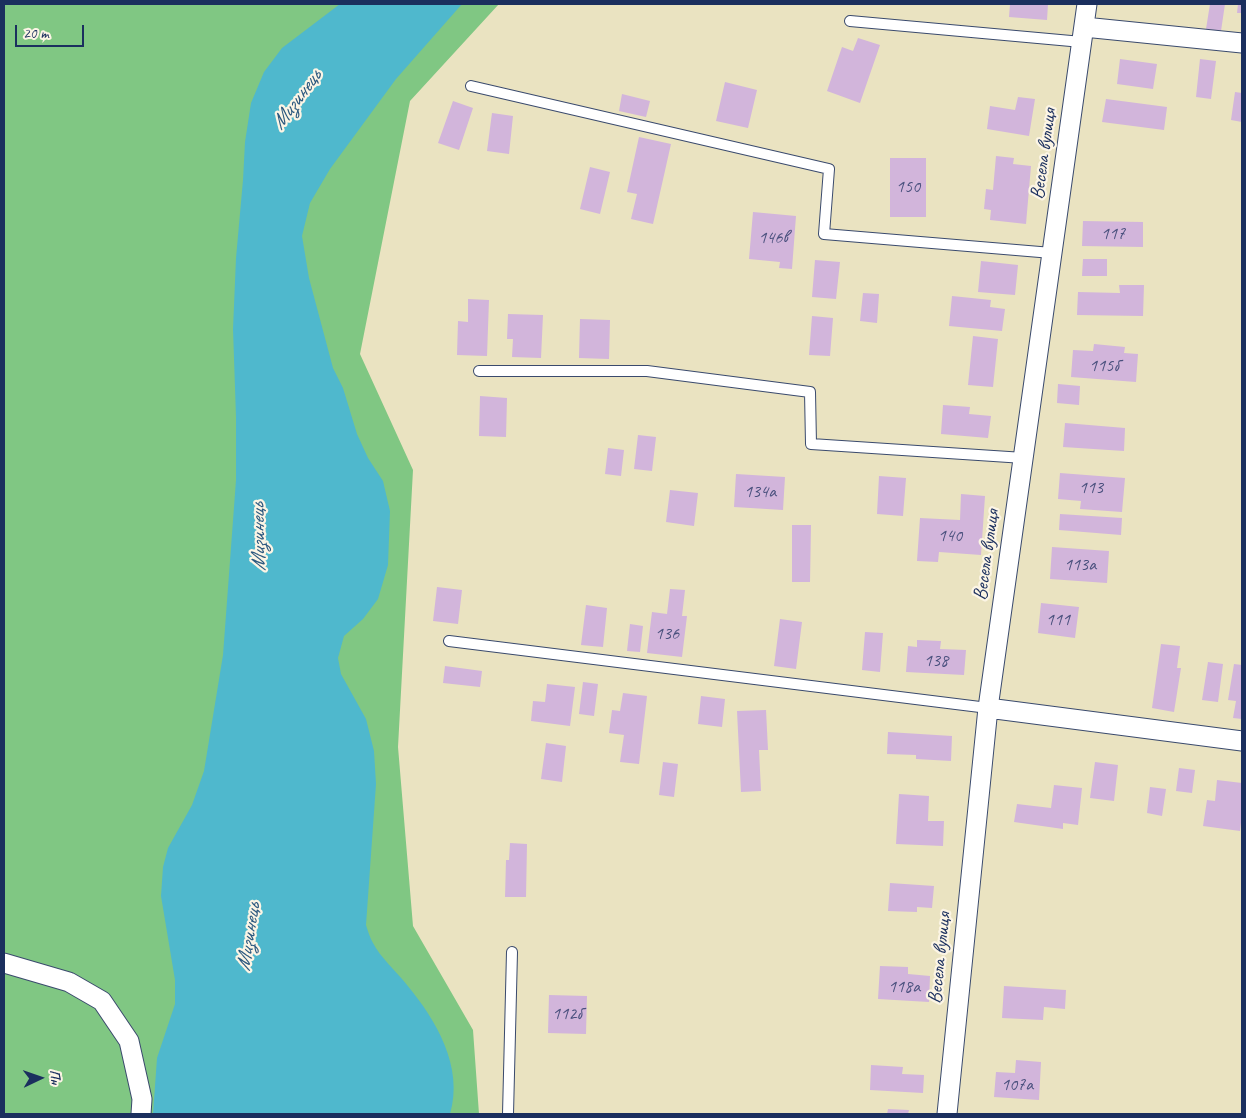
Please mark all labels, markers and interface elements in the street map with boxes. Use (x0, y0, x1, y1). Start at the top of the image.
scale bar (18, 15, 86, 47)
text: 20 m (23, 24, 49, 43)
water label: Мизинець (266, 65, 328, 135)
street label: Весела вулиця (1026, 107, 1062, 201)
house number: 150 (896, 176, 920, 198)
house number: 117 (1101, 223, 1125, 245)
house number: 146в (758, 227, 788, 249)
house number: 115б (1089, 355, 1119, 377)
house number: 113 (1079, 477, 1103, 499)
house number: 134а (744, 481, 776, 503)
water label: Мизинець (246, 503, 272, 571)
street label: Весела вулиця (969, 508, 1005, 602)
house number: 140 (938, 525, 962, 547)
house number: 113а (1064, 554, 1096, 576)
house number: 111 (1046, 609, 1070, 631)
house number: 136 (655, 623, 679, 645)
house number: 138 (924, 650, 948, 672)
water label: Мизинець (231, 901, 267, 973)
street label: Весела вулиця (923, 911, 957, 1005)
house number: 118а (888, 976, 920, 998)
house number: 112б (552, 1003, 582, 1025)
north arrow (15, 1053, 65, 1103)
text: Пн (47, 1069, 64, 1085)
house number: 107а (1001, 1074, 1033, 1096)

